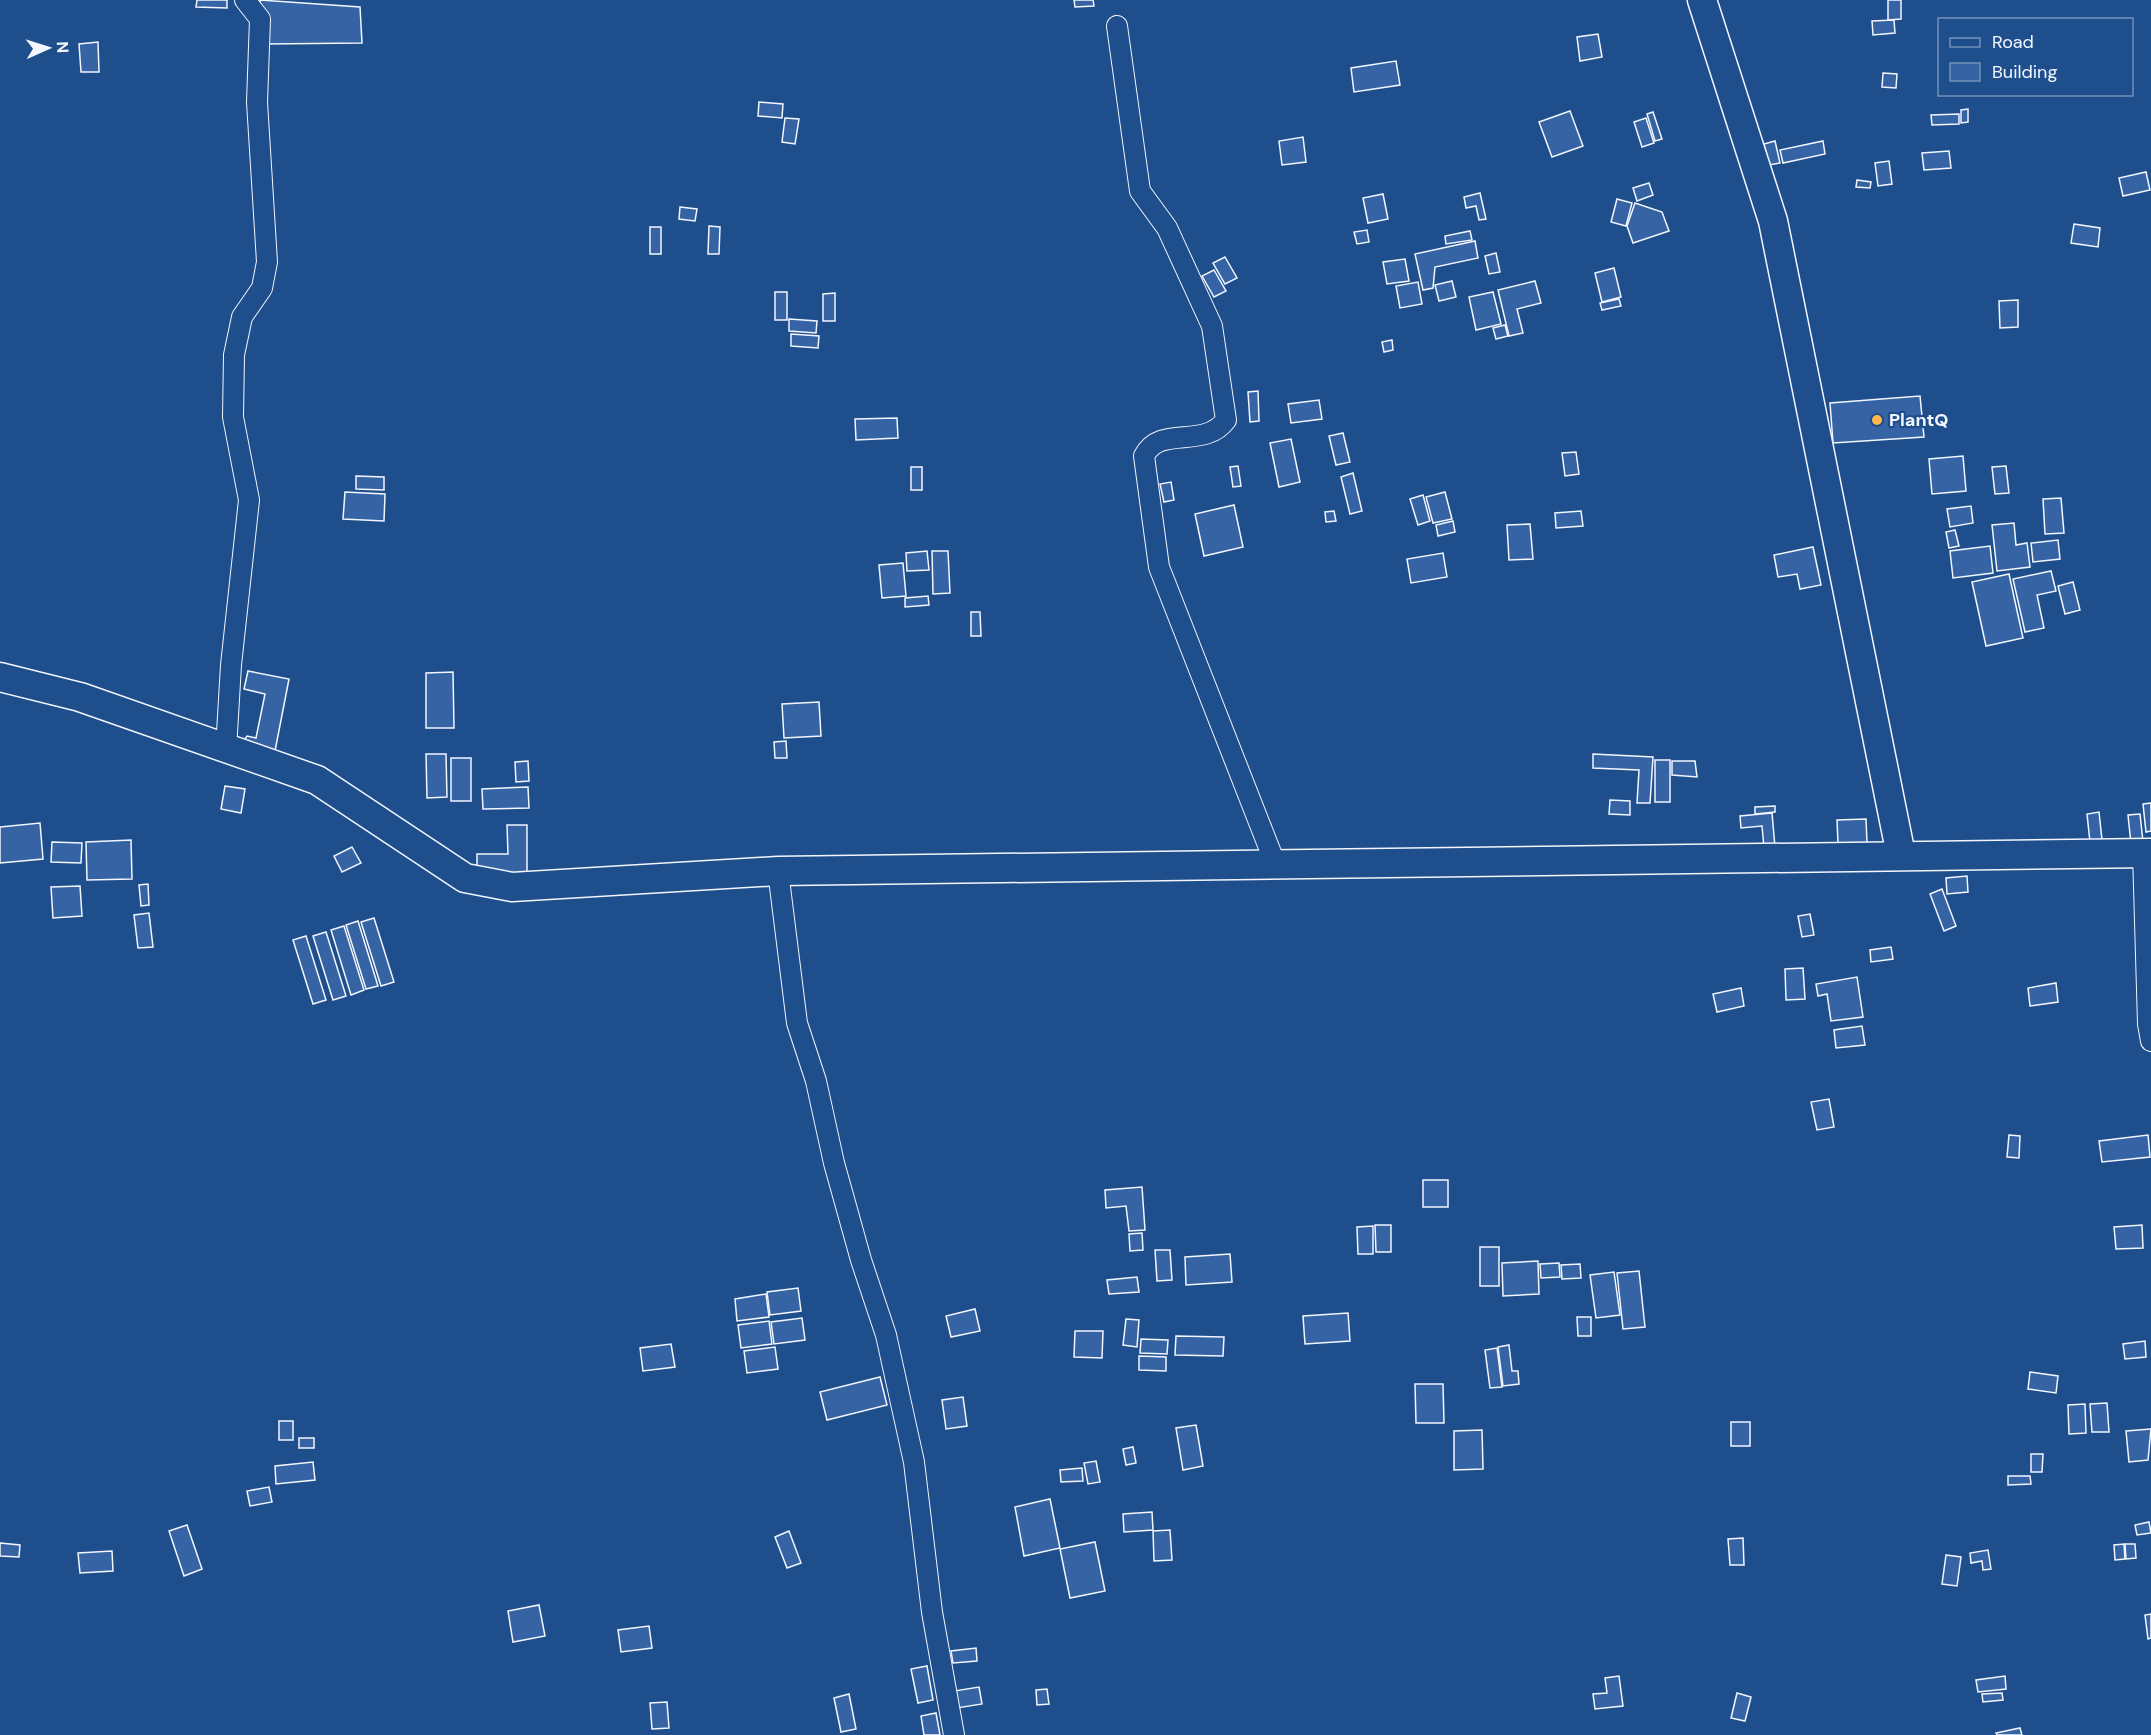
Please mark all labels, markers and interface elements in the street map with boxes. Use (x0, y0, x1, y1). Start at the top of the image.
north arrow (18, 18, 78, 78)
legend (1938, 18, 2133, 96)
text: Road (1992, 30, 2034, 54)
text: N (52, 41, 73, 54)
text: Building (1992, 60, 2057, 84)
place label: PlantQ (1889, 408, 1948, 432)
marker: PlantQ (1870, 413, 1884, 427)

